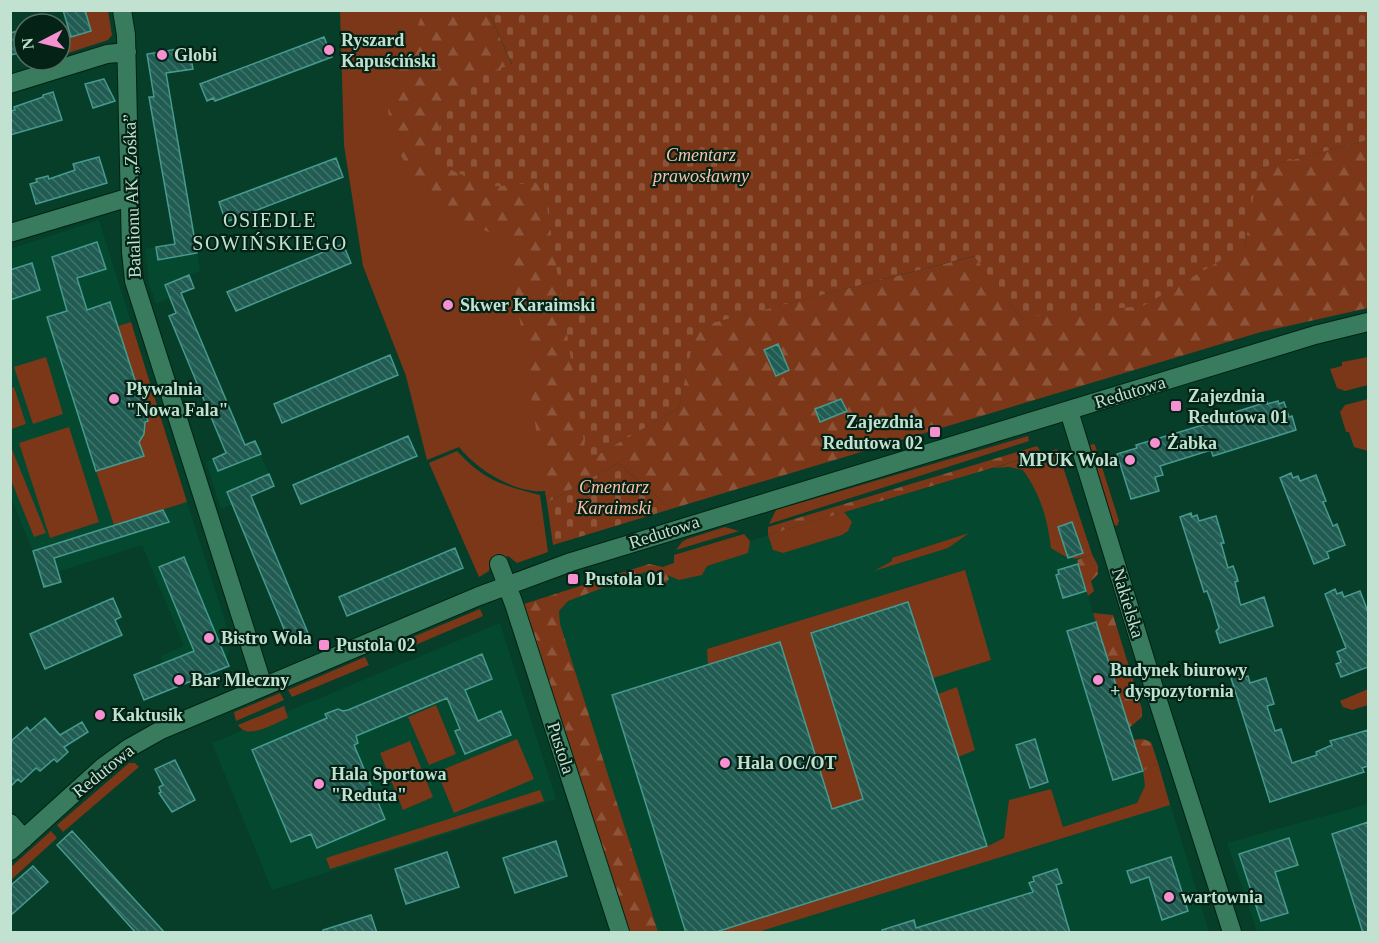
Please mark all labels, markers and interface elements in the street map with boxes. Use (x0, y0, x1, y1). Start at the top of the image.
north arrow (12, 12, 72, 72)
place label: Ryszard Kapuściński (341, 30, 436, 71)
text: N (18, 37, 37, 51)
marker: Ryszard Kapuściński (322, 43, 336, 57)
place label: Globi (174, 45, 217, 65)
marker: Globi (155, 48, 169, 62)
street label: Batalionu AK „Zośka” (119, 114, 145, 278)
park label: Cmentarz prawosławny (651, 145, 749, 186)
district label: OSIEDLE SOWIŃSKIEGO (192, 209, 348, 254)
place label: Skwer Karaimski (460, 295, 595, 315)
marker: Skwer Karaimski (441, 298, 455, 312)
street label: Redutowa (1092, 372, 1168, 412)
place label: Pływalnia "Nowa Fala" (126, 379, 228, 420)
place label: Zajezdnia Redutowa 01 (1188, 386, 1289, 427)
marker: Pływalnia "Nowa Fala" (107, 392, 121, 406)
marker: Zajezdnia Redutowa 01 (1169, 399, 1183, 413)
place label: Zajezdnia Redutowa 02 (822, 412, 923, 453)
marker: Zajezdnia Redutowa 02 (928, 425, 942, 439)
place label: Żabka (1167, 433, 1217, 453)
marker: Żabka (1148, 436, 1162, 450)
place label: MPUK Wola (1019, 450, 1118, 470)
marker: MPUK Wola (1123, 453, 1137, 467)
park label: Cmentarz Karaimski (575, 477, 652, 518)
street label: Redutowa (626, 511, 702, 553)
street label: Nakielska (1108, 566, 1148, 640)
place label: Pustola 01 (585, 569, 665, 589)
marker: Pustola 01 (566, 572, 580, 586)
place label: Bistro Wola (221, 628, 312, 648)
marker: Bistro Wola (202, 631, 216, 645)
place label: Pustola 02 (336, 635, 416, 655)
marker: Pustola 02 (317, 638, 331, 652)
place label: Budynek biurowy + dyspozytornia (1110, 660, 1247, 701)
place label: Bar Mleczny (191, 670, 289, 690)
marker: Bar Mleczny (172, 673, 186, 687)
marker: Budynek biurowy + dyspozytornia (1091, 673, 1105, 687)
place label: Kaktusik (112, 705, 183, 725)
marker: Kaktusik (93, 708, 107, 722)
street label: Pustola (543, 720, 579, 776)
street label: Redutowa (68, 740, 138, 802)
place label: Hala OC/OT (737, 753, 837, 773)
marker: Hala OC/OT (718, 756, 732, 770)
place label: Hala Sportowa "Reduta" (331, 764, 447, 805)
marker: Hala Sportowa "Reduta" (312, 777, 326, 791)
place label: wartownia (1181, 887, 1263, 907)
marker: wartownia (1162, 890, 1176, 904)

